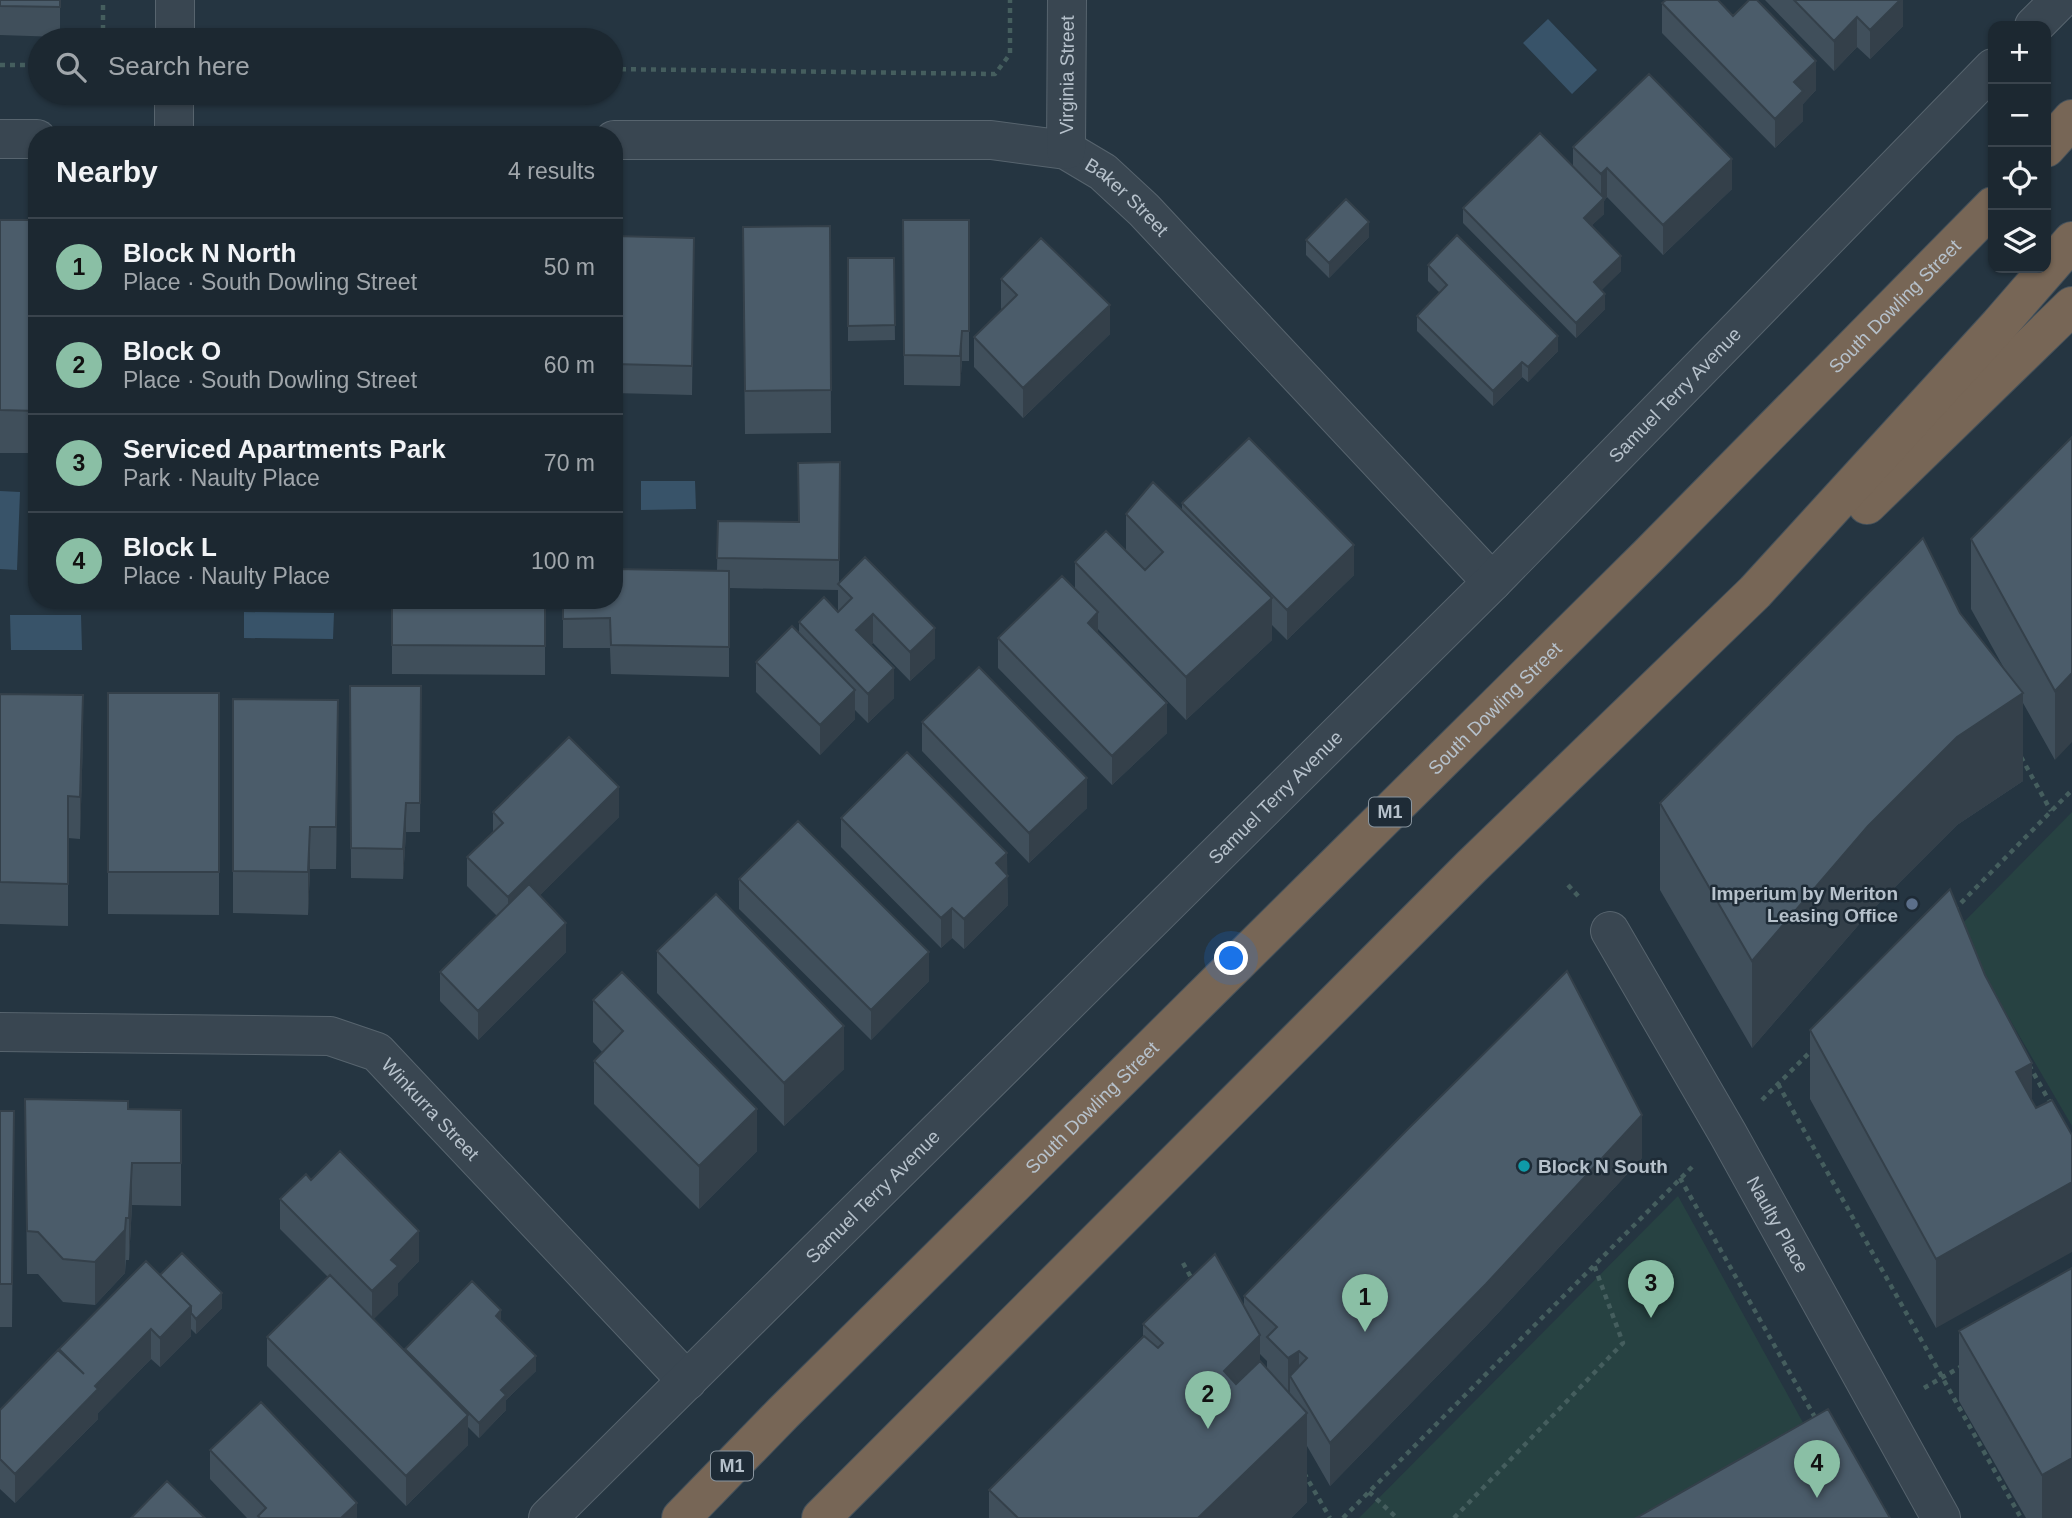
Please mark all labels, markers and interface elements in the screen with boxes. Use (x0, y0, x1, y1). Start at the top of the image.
street label: Virginia Street (1056, 15, 1077, 135)
map controls (1988, 21, 2051, 273)
button: + (1988, 21, 2051, 84)
search box (28, 28, 623, 105)
icon: search (52, 48, 90, 86)
text: Search here (108, 51, 250, 81)
button: − (1988, 84, 2051, 147)
button: locate (1988, 147, 2051, 210)
street label: Baker Street (1082, 153, 1173, 241)
text: Nearby (56, 155, 158, 188)
text: 4 results (508, 158, 595, 184)
button: layers (1988, 210, 2051, 273)
street label: South Dowling Street (1824, 235, 1965, 377)
text: Block N North (123, 238, 296, 268)
text: 1 (73, 254, 85, 280)
text: 50 m (544, 254, 595, 280)
text: Place · South Dowling Street (123, 269, 417, 295)
street label: Samuel Terry Avenue (1604, 323, 1745, 466)
text: Block O (123, 336, 221, 366)
text: 2 (73, 352, 85, 378)
text: 60 m (544, 352, 595, 378)
text: Place · South Dowling Street (123, 367, 417, 393)
text: Serviced Apartments Park (123, 434, 446, 464)
text: 3 (73, 450, 85, 476)
text: 70 m (544, 450, 595, 476)
text: Park · Naulty Place (123, 465, 320, 491)
text: Block L (123, 532, 217, 562)
text: 4 (73, 548, 85, 574)
text: 100 m (531, 548, 595, 574)
text: Place · Naulty Place (123, 563, 330, 589)
street label: South Dowling Street (1424, 637, 1566, 778)
street label: Samuel Terry Avenue (1204, 726, 1346, 868)
road number: M1 (1369, 798, 1411, 826)
place label: Imperium by Meriton Leasing Office (1711, 883, 1898, 926)
marker: Imperium by Meriton Leasing Office (1904, 896, 1920, 912)
your location (1214, 941, 1248, 975)
street label: South Dowling Street (1021, 1036, 1163, 1177)
street label: Winkurra Street (378, 1054, 484, 1165)
street label: Samuel Terry Avenue (801, 1125, 944, 1267)
place label: Block N South (1538, 1156, 1668, 1177)
marker: Block N South (1516, 1158, 1532, 1174)
street label: Naulty Place (1743, 1172, 1813, 1276)
pin: 3 (1628, 1260, 1674, 1318)
pin: 1 (1342, 1274, 1388, 1332)
pin: 2 (1185, 1371, 1231, 1429)
pin: 4 (1794, 1440, 1840, 1498)
road number: M1 (711, 1451, 753, 1480)

